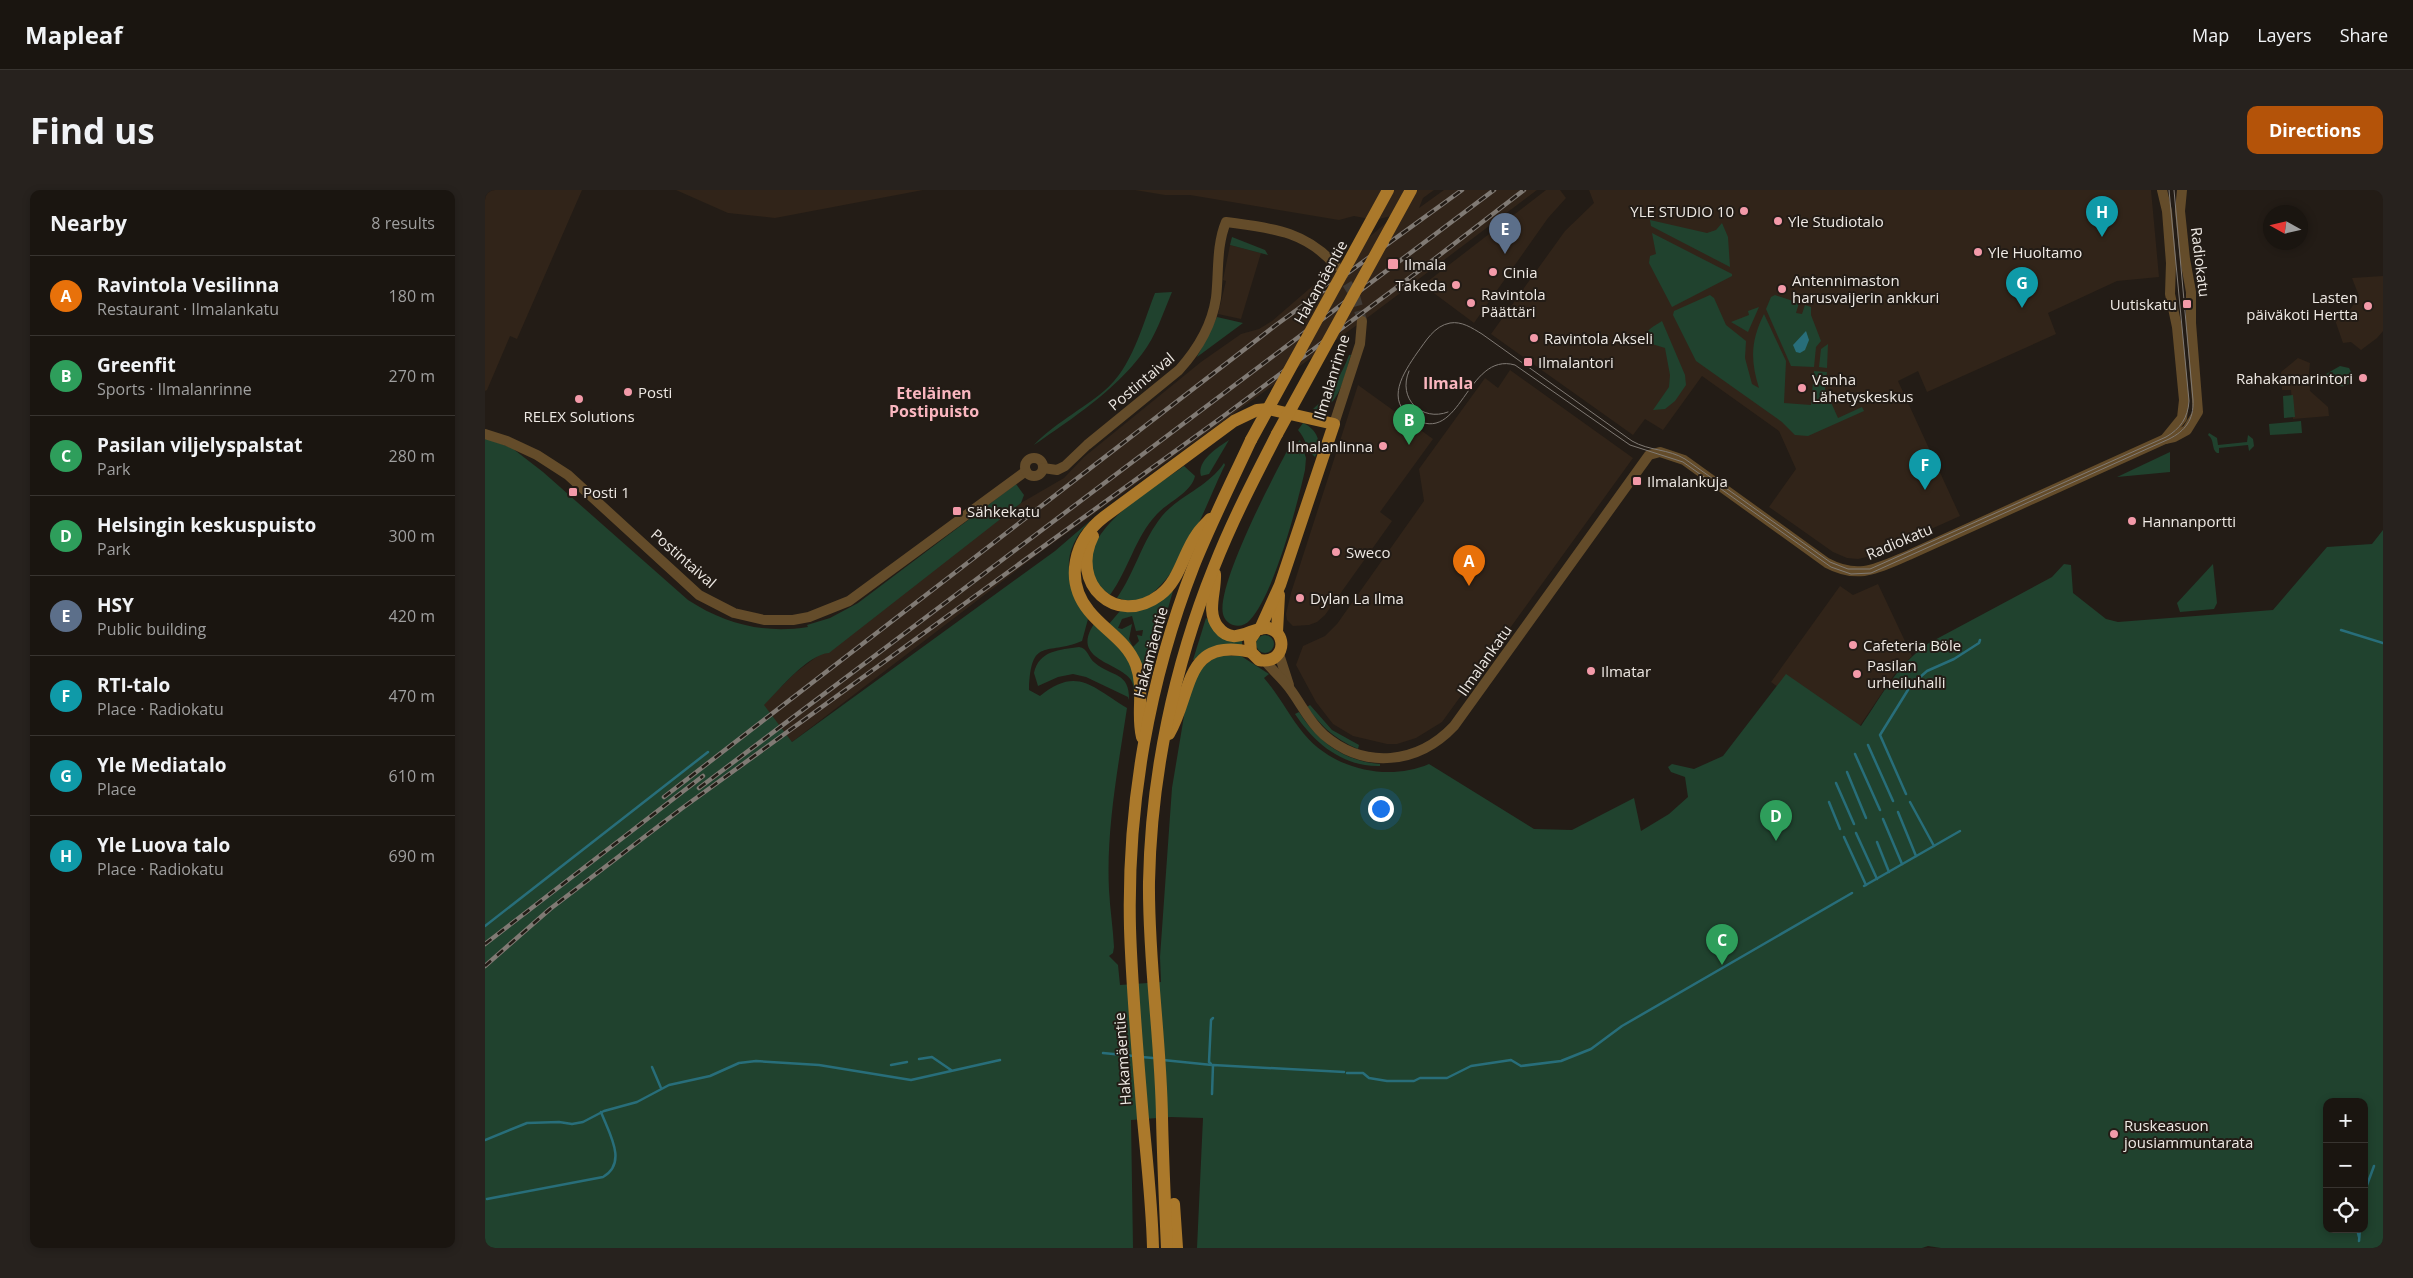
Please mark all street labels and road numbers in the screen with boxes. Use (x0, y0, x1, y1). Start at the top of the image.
street label: Radiokatu (2187, 226, 2215, 298)
street label: Hakamäentie (1289, 236, 1351, 328)
street label: Ilmalanrinne (1309, 332, 1353, 422)
street label: Postintaival (1104, 347, 1178, 415)
street label: Radiokatu (1863, 518, 1935, 564)
street label: Postintaival (647, 524, 721, 592)
street label: Hakamäentie (1128, 604, 1172, 700)
street label: Ilmalankatu (1452, 621, 1516, 699)
street label: Hakamäentie (1109, 1012, 1135, 1106)

